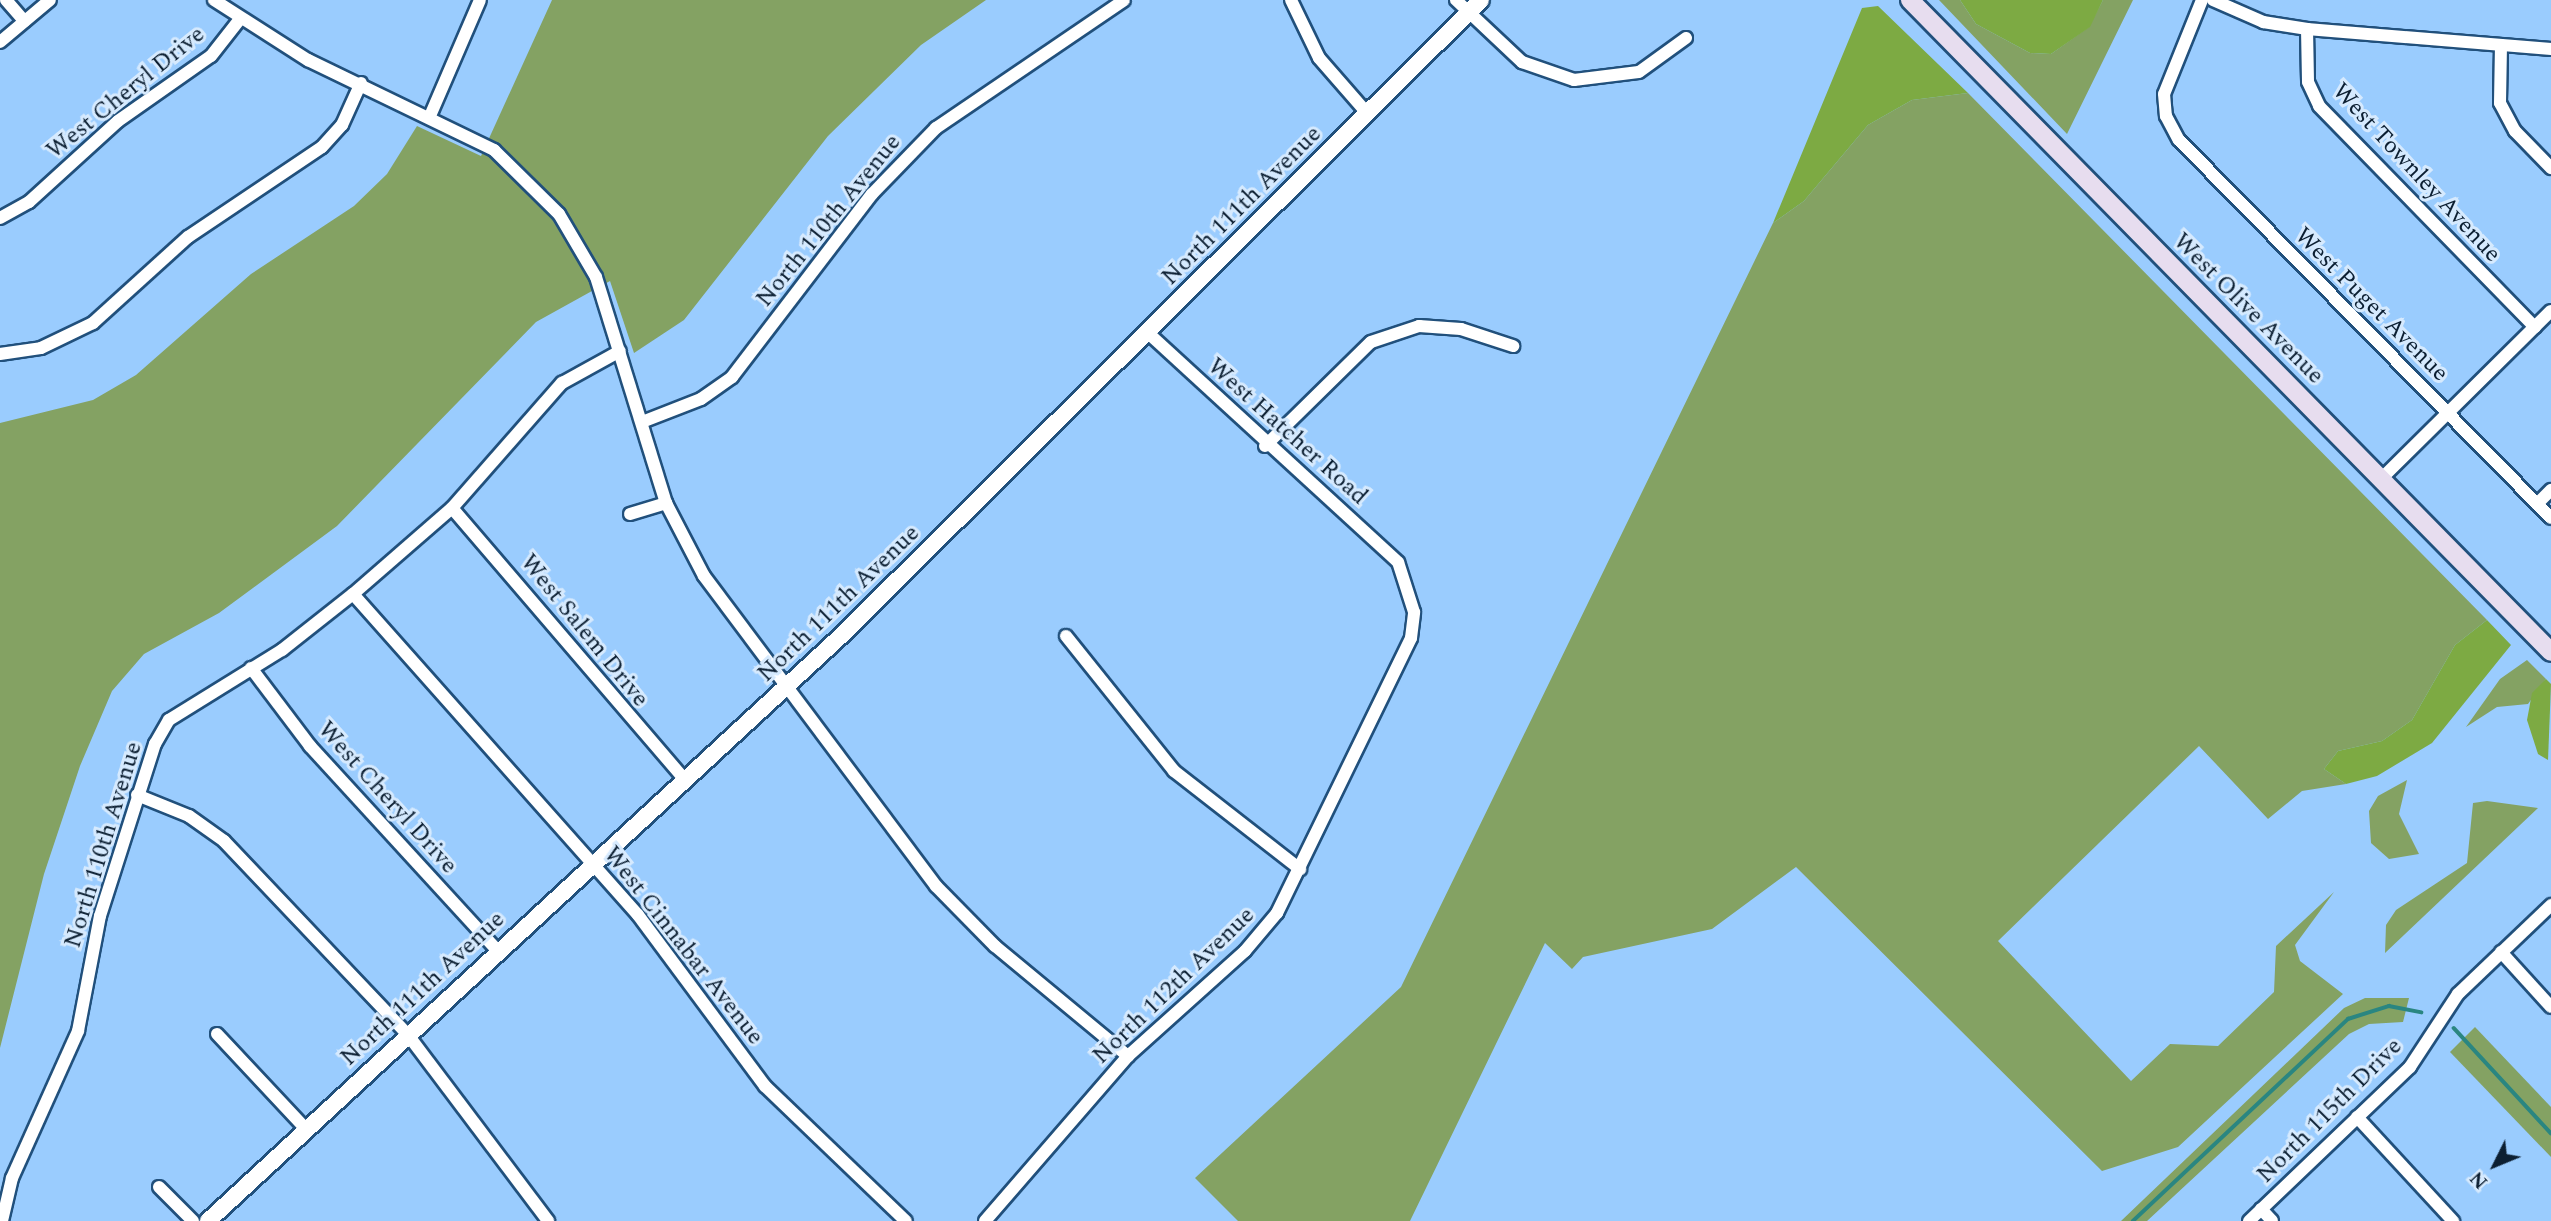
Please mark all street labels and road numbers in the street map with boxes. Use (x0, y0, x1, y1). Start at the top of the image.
street label: West Cheryl Drive (41, 20, 211, 166)
street label: West Townley Avenue (2325, 77, 2507, 269)
street label: North 111th Avenue (1156, 120, 1328, 292)
street label: North 110th Avenue (751, 129, 907, 313)
street label: West Puget Avenue (2288, 222, 2454, 388)
street label: West Olive Avenue (2167, 228, 2329, 390)
street label: West Hatcher Road (1201, 352, 1373, 512)
street label: North 111th Avenue (752, 519, 926, 689)
street label: West Salem Drive (514, 549, 654, 713)
street label: West Cheryl Drive (311, 716, 463, 880)
street label: North 110th Avenue (59, 739, 149, 951)
street label: West Cinnabar Avenue (597, 841, 769, 1051)
street label: North 112th Avenue (1087, 901, 1261, 1071)
street label: North 111th Avenue (335, 906, 511, 1072)
street label: North 115th Drive (2251, 1032, 2409, 1190)

